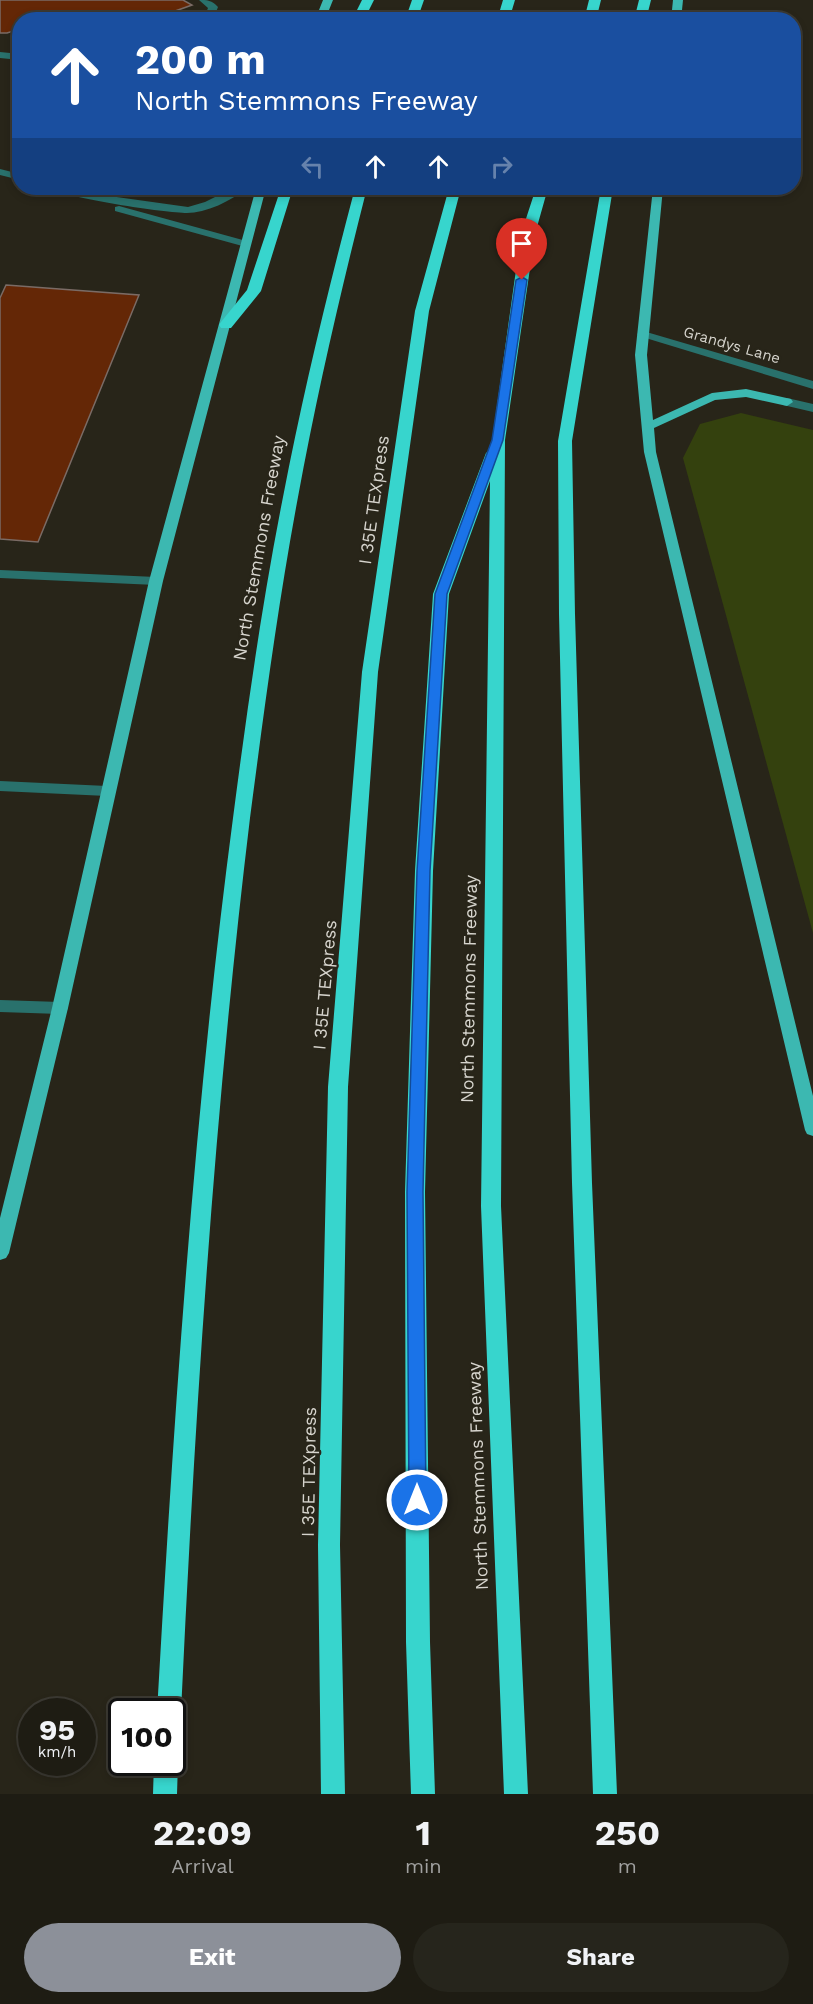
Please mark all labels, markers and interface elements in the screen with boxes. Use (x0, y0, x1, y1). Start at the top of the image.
text: 200 m (135, 35, 266, 84)
icon: ahead (36, 36, 114, 114)
text: North Stemmons Freeway (135, 85, 478, 117)
icon: left (296, 150, 329, 183)
icon: ahead (359, 150, 392, 183)
icon: ahead (422, 150, 455, 183)
icon: right (485, 150, 518, 183)
pin (496, 218, 547, 280)
icon: arrive (505, 227, 538, 260)
street label: Grandys Lane (681, 323, 783, 367)
street label: North Stemmons Freeway (228, 433, 289, 662)
street label: I 35E TEXpress (354, 434, 393, 566)
street label: North Stemmons Freeway (456, 874, 481, 1103)
street label: I 35E TEXpress (308, 919, 341, 1051)
street label: North Stemmons Freeway (463, 1361, 492, 1591)
street label: I 35E TEXpress (297, 1407, 320, 1537)
position arrow (385, 1468, 449, 1532)
speed limit sign: 100 (108, 1698, 186, 1776)
text: 95 (39, 1712, 75, 1747)
text: km/h (38, 1743, 76, 1761)
text: 22:09 (153, 1812, 252, 1854)
text: 1 (415, 1812, 431, 1854)
text: 250 (595, 1812, 660, 1854)
text: Arrival (171, 1854, 234, 1878)
text: min (405, 1854, 442, 1878)
text: m (618, 1854, 637, 1878)
button: Exit (24, 1923, 401, 1992)
button: Share (413, 1923, 789, 1992)

